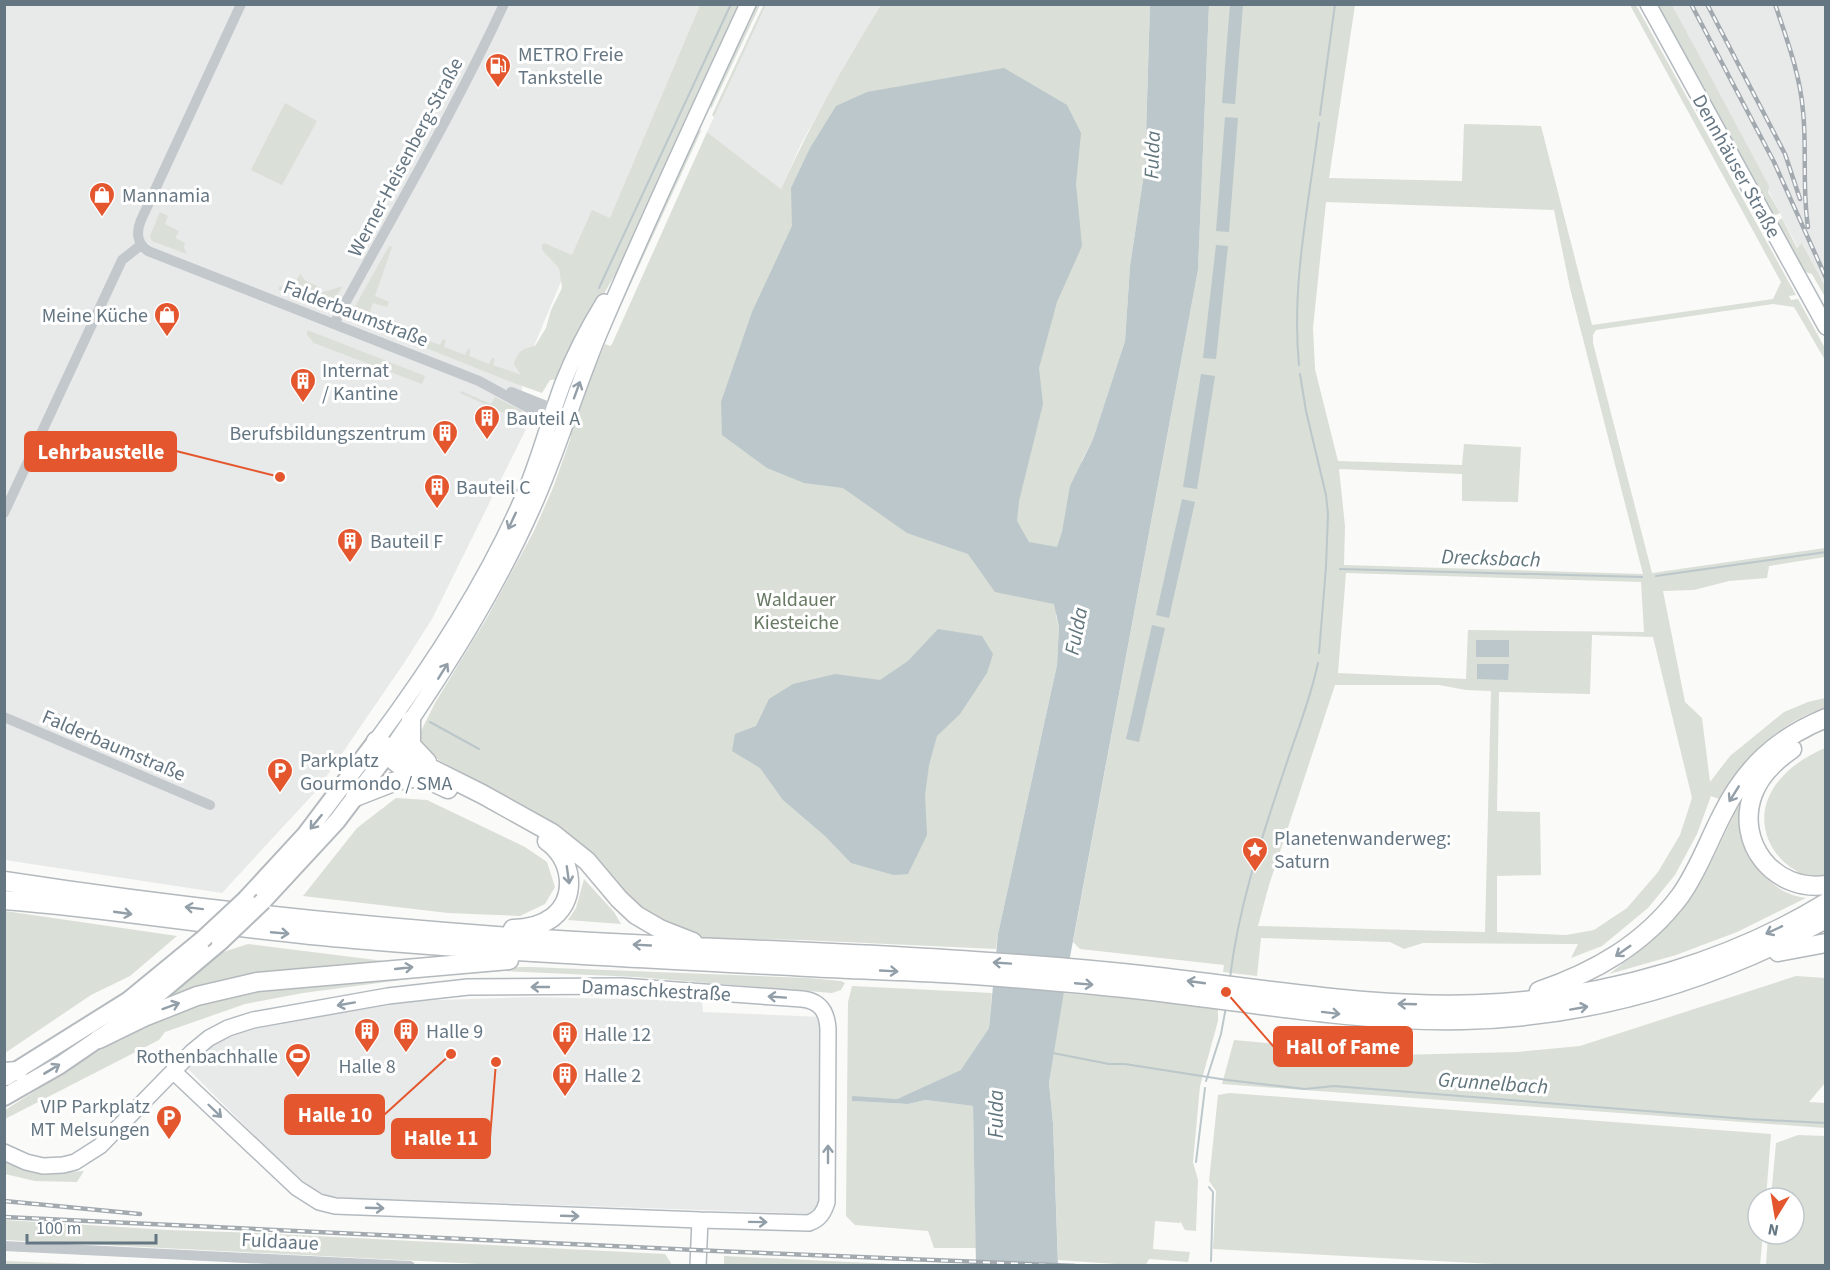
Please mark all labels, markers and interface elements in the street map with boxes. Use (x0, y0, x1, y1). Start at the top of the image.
place label: METRO Freie Tankstelle (518, 41, 624, 92)
fuel station icon: METRO Freie Tankstelle (483, 51, 513, 89)
street label: Werner-Heisenberg-Straße (341, 53, 470, 262)
street label: Dennhäuser Straße (1685, 90, 1787, 243)
water label: Fulda (1136, 130, 1168, 180)
shop icon: Mannamia (87, 180, 117, 218)
place label: Mannamia (122, 182, 210, 210)
street label: Falderbaumstraße (279, 273, 432, 355)
shop icon: Meine Küche (152, 300, 182, 338)
place label: Meine Küche (42, 302, 148, 330)
place label: Internat / Kantine (322, 357, 398, 408)
building icon: Internat / Kantine (288, 366, 318, 404)
one-way arrow (572, 381, 583, 400)
building icon: Bauteil A (472, 403, 502, 441)
place label: Bauteil A (506, 405, 580, 433)
building icon: Berufsbildungszentrum (430, 418, 460, 456)
place label: Berufsbildungszentrum (230, 420, 426, 448)
callout: Lehrbaustelle (25, 432, 176, 471)
text: Lehrbaustelle (38, 437, 165, 467)
building icon: Bauteil C (422, 472, 452, 510)
place label: Bauteil C (456, 474, 531, 502)
one-way arrow (505, 512, 517, 530)
building icon: Bauteil F (335, 526, 365, 564)
place label: Bauteil F (370, 528, 443, 556)
water label: Drecksbach (1441, 541, 1541, 575)
park label: Waldauer Kiesteiche (753, 586, 839, 637)
water label: Fulda (1057, 604, 1095, 658)
one-way arrow (437, 663, 449, 680)
street label: Falderbaumstraße (38, 703, 190, 789)
place label: Parkplatz Gourmondo / SMA (300, 747, 453, 798)
parking icon: Parkplatz Gourmondo / SMA (265, 756, 295, 794)
one-way arrow (1727, 785, 1739, 802)
one-way arrow (309, 814, 322, 830)
place label: Planetenwanderweg: Saturn (1274, 825, 1451, 876)
place icon: Planetenwanderweg: Saturn (1240, 835, 1270, 873)
one-way arrow (562, 865, 573, 884)
one-way arrow (185, 903, 205, 914)
one-way arrow (113, 907, 132, 918)
one-way arrow (1765, 925, 1783, 937)
one-way arrow (270, 928, 290, 939)
one-way arrow (632, 939, 652, 950)
one-way arrow (1616, 945, 1632, 957)
one-way arrow (993, 957, 1013, 968)
one-way arrow (394, 962, 414, 973)
one-way arrow (879, 966, 899, 977)
street label: Damaschkestraße (581, 973, 731, 1009)
one-way arrow (1187, 976, 1207, 987)
one-way arrow (1073, 979, 1093, 990)
one-way arrow (531, 981, 551, 993)
one-way arrow (767, 991, 787, 1002)
one-way arrow (337, 998, 357, 1009)
one-way arrow (161, 999, 180, 1010)
one-way arrow (1398, 999, 1418, 1010)
one-way arrow (1568, 1002, 1588, 1013)
one-way arrow (1321, 1008, 1341, 1019)
building icon: Halle 8 (352, 1016, 382, 1054)
building icon: Halle 9 (391, 1016, 421, 1054)
place label: Halle 9 (426, 1018, 483, 1046)
building icon: Halle 12 (550, 1019, 580, 1057)
place label: Halle 12 (584, 1021, 651, 1049)
callout: Hall of Fame (1274, 1027, 1412, 1066)
text: Hall of Fame (1286, 1032, 1400, 1062)
sports icon: Rothenbachhalle (283, 1041, 313, 1079)
place label: Rothenbachhalle (136, 1043, 278, 1071)
place label: Halle 8 (338, 1053, 396, 1081)
building icon: Halle 2 (550, 1060, 580, 1098)
place label: Halle 2 (584, 1062, 641, 1090)
one-way arrow (43, 1063, 60, 1075)
water label: Grunnelbach (1437, 1064, 1549, 1102)
water label: Fulda (981, 1090, 1011, 1138)
place label: VIP Parkplatz MT Melsungen (30, 1093, 150, 1144)
callout: Halle 10 (285, 1095, 384, 1134)
text: Halle 10 (298, 1100, 372, 1130)
parking icon: VIP Parkplatz MT Melsungen (154, 1103, 184, 1141)
one-way arrow (208, 1104, 223, 1118)
callout: Halle 11 (392, 1119, 490, 1158)
text: Halle 11 (404, 1123, 478, 1153)
one-way arrow (822, 1144, 834, 1164)
north arrow (1746, 1186, 1806, 1246)
one-way arrow (365, 1202, 385, 1213)
scale bar (27, 1207, 156, 1245)
one-way arrow (559, 1210, 579, 1221)
text: 100 m (36, 1216, 81, 1241)
one-way arrow (748, 1216, 768, 1227)
text: N (1766, 1218, 1781, 1242)
street label: Fuldaaue (240, 1226, 319, 1258)

